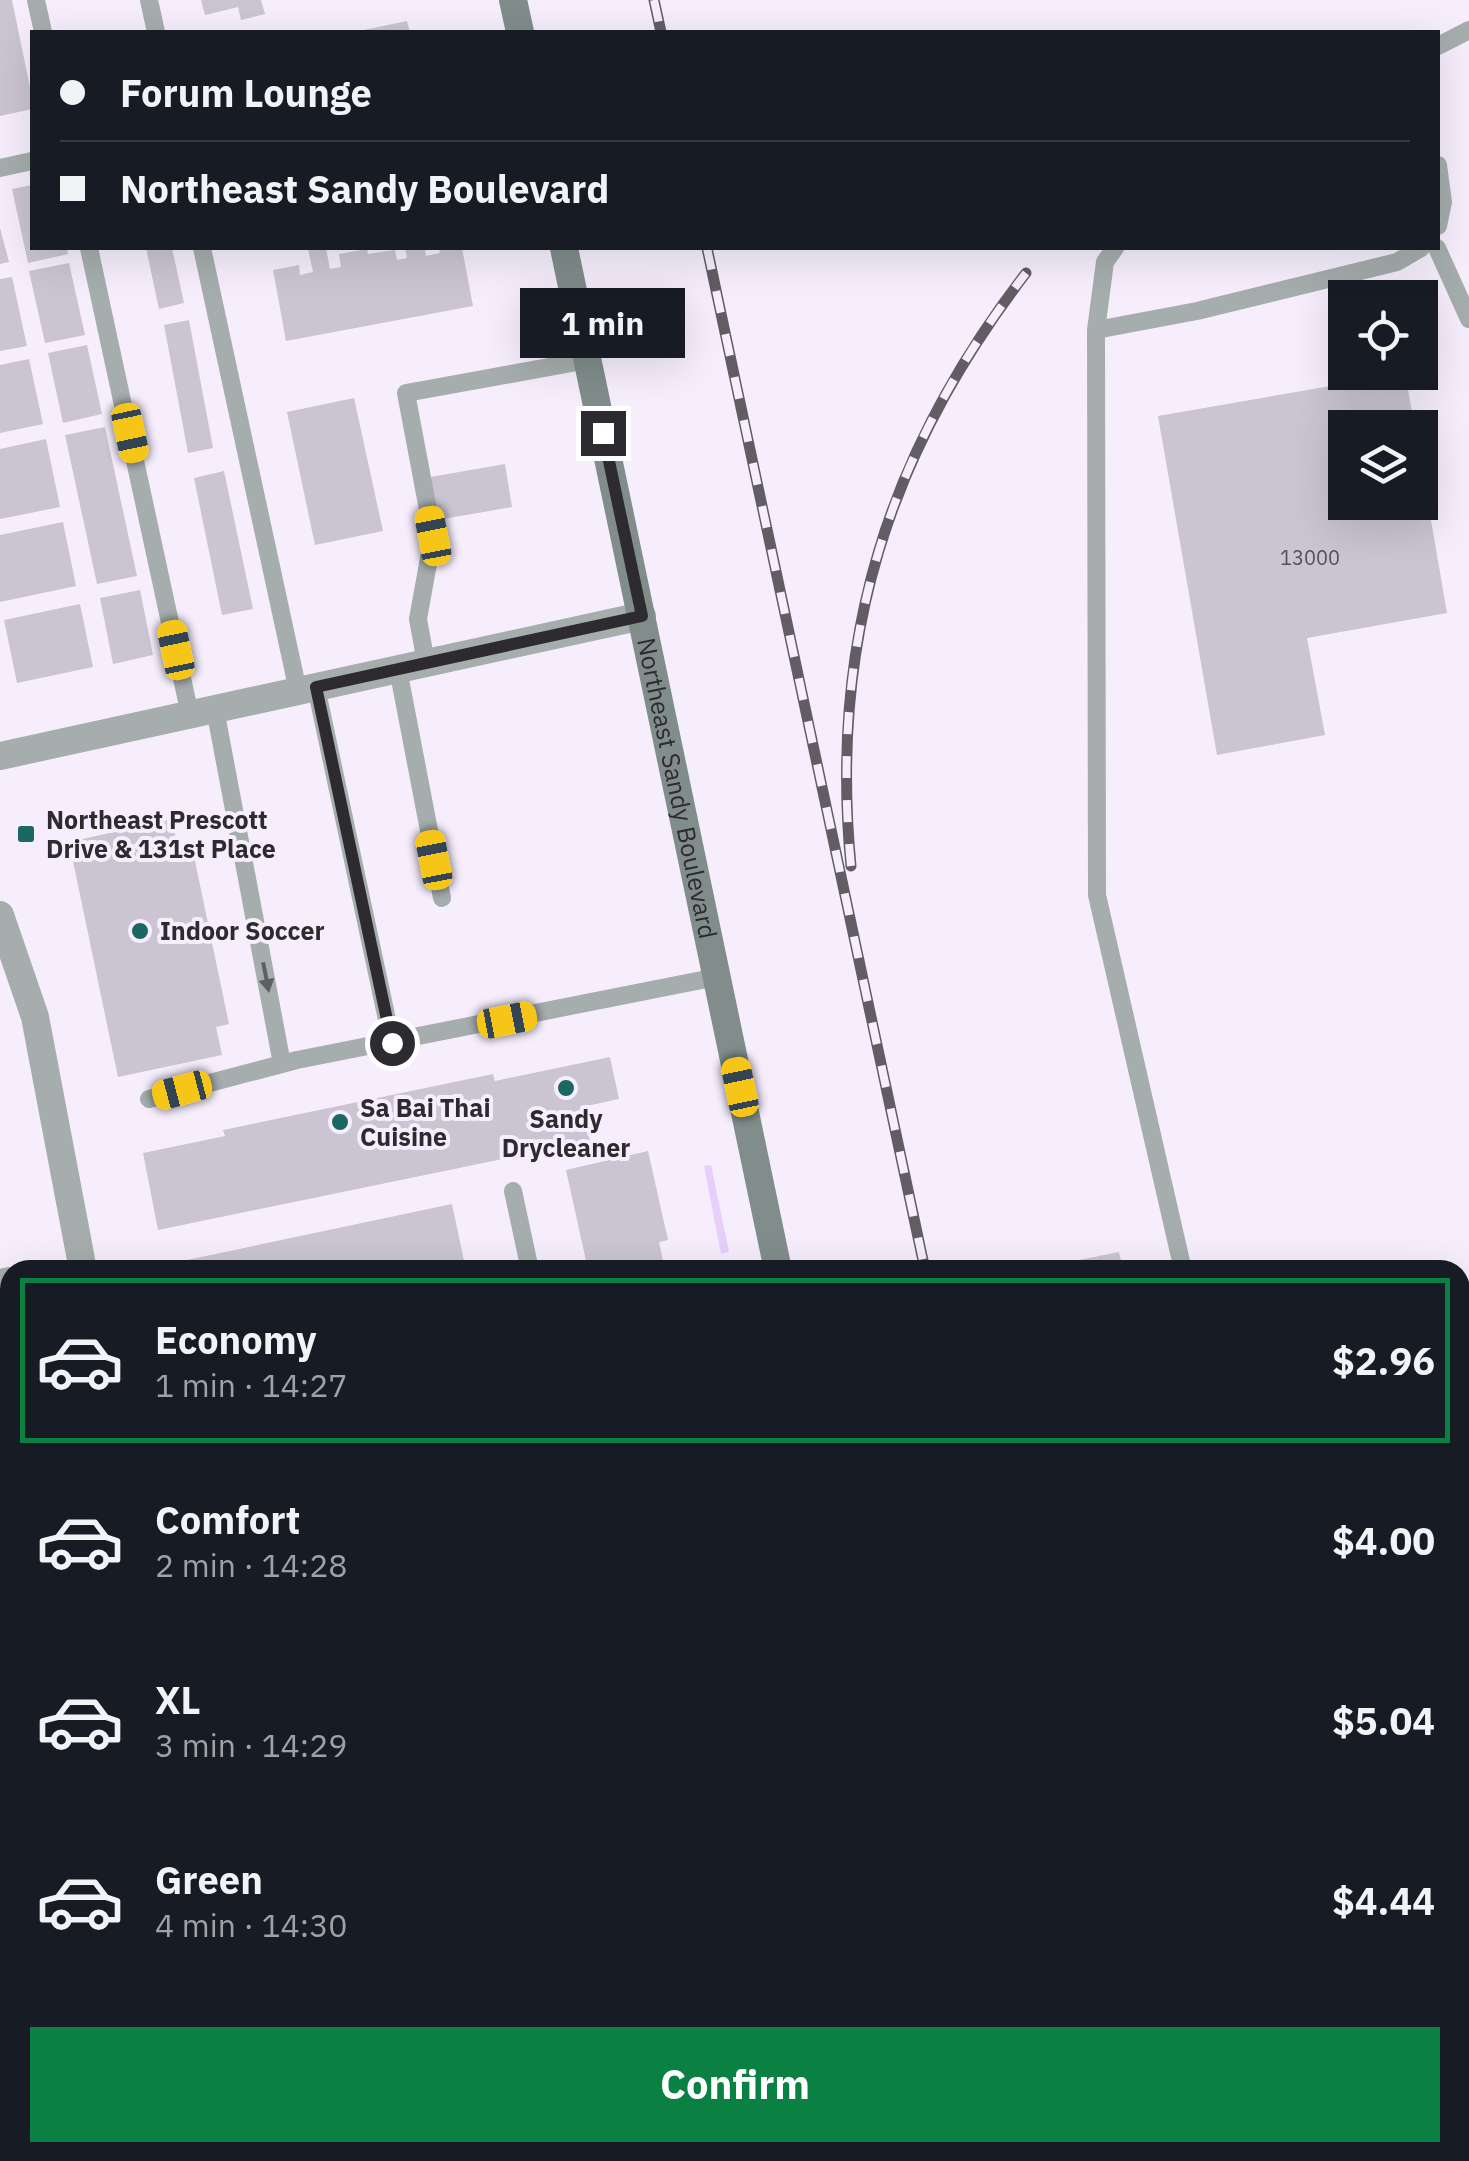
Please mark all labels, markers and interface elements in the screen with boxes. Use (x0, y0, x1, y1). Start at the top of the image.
text: Forum Lounge (120, 68, 372, 117)
text: Northeast Sandy Boulevard (120, 164, 609, 213)
map controls (1328, 280, 1438, 520)
button: locate (1328, 280, 1438, 390)
callout: 1 min (520, 288, 686, 358)
text: 1 min (561, 302, 644, 344)
car (109, 401, 151, 465)
button: layers (1328, 410, 1438, 520)
route end (581, 411, 626, 456)
car (413, 504, 453, 568)
house number: 13000 (1280, 544, 1340, 571)
car (155, 618, 197, 682)
street label: Northeast Sandy Boulevard (630, 635, 725, 942)
place label: Northeast Prescott Drive & 131st Place (46, 803, 276, 865)
marker: Northeast Prescott Drive & 131st Place (15, 823, 37, 845)
car (414, 828, 454, 892)
place label: Indoor Soccer (160, 914, 325, 947)
marker: Indoor Soccer (129, 920, 151, 942)
one-way arrow (259, 962, 274, 993)
car (475, 1000, 539, 1040)
route start (370, 1021, 415, 1066)
car (719, 1055, 761, 1119)
car (149, 1068, 215, 1112)
marker: Sandy Drycleaner (555, 1077, 577, 1099)
place label: Sa Bai Thai Cuisine (360, 1091, 491, 1153)
place label: Sandy Drycleaner (502, 1102, 630, 1164)
marker: Sa Bai Thai Cuisine (329, 1111, 351, 1133)
text: Economy (155, 1315, 317, 1364)
icon: car (35, 1316, 125, 1406)
text: $2.96 (1332, 1336, 1435, 1385)
text: 1 min · 14:27 (155, 1364, 348, 1406)
text: Comfort (155, 1495, 300, 1544)
icon: car (35, 1496, 125, 1586)
text: $4.00 (1332, 1516, 1435, 1565)
text: 2 min · 14:28 (155, 1544, 348, 1586)
text: XL (155, 1675, 201, 1724)
icon: car (35, 1676, 125, 1766)
text: $5.04 (1332, 1696, 1435, 1745)
text: 3 min · 14:29 (155, 1724, 348, 1766)
text: Green (155, 1855, 263, 1904)
icon: car (35, 1856, 125, 1946)
text: $4.44 (1332, 1876, 1435, 1925)
text: 4 min · 14:30 (155, 1904, 348, 1946)
button: Confirm (30, 2027, 1440, 2142)

